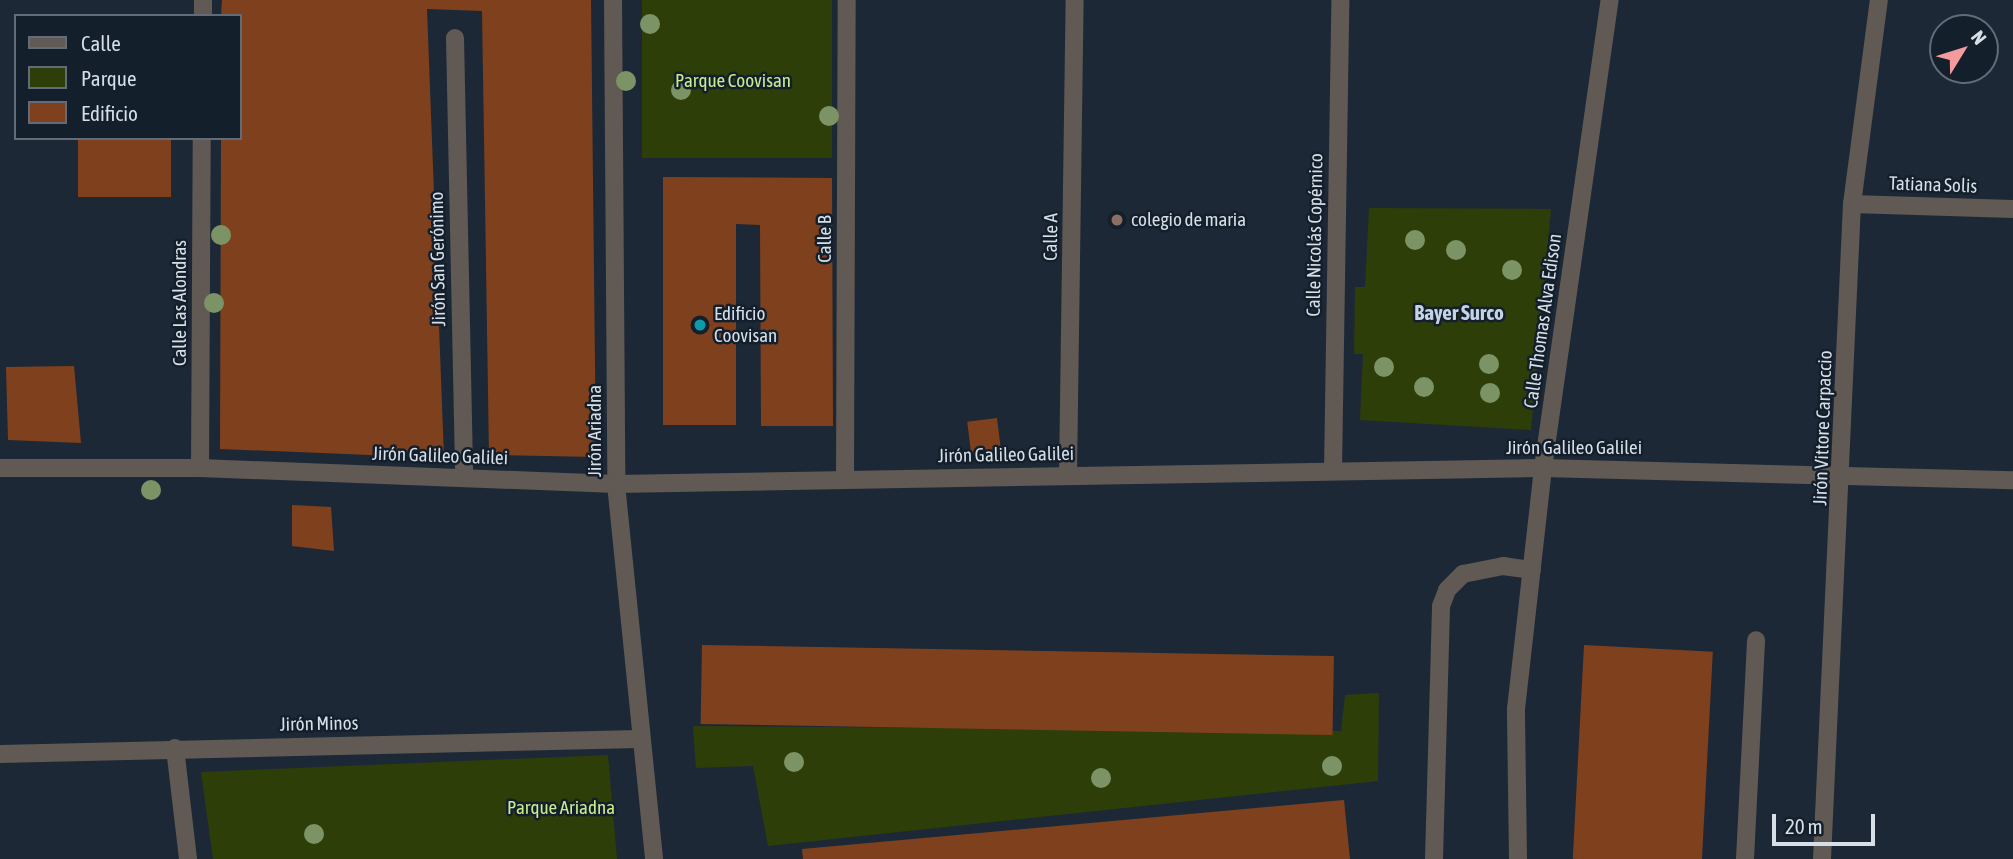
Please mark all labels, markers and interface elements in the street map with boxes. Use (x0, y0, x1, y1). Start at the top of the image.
legend (14, 14, 242, 140)
north arrow (1929, 14, 1999, 84)
text: N (1967, 26, 1991, 48)
text: Calle (81, 31, 121, 55)
text: Parque (81, 66, 136, 90)
park label: Parque Coovisan (675, 70, 791, 92)
text: Edificio (81, 101, 138, 125)
street label: Calle Nicolás Copérnico (1302, 153, 1328, 317)
street label: Tatiana Solis (1889, 172, 1977, 198)
street label: Jirón San Gerónimo (425, 191, 451, 327)
place label: colegio de maria (1131, 209, 1246, 231)
marker: colegio de maria (1109, 212, 1125, 228)
street label: Calle A (1039, 213, 1063, 261)
street label: Calle B (814, 215, 836, 263)
street label: Calle Thomas Alva Edison (1519, 232, 1567, 410)
street label: Calle Las Alondras (169, 240, 191, 366)
district label: Bayer Surco (1414, 299, 1504, 325)
place label: Edificio Coovisan (714, 303, 777, 347)
marker: Edificio Coovisan (692, 317, 708, 333)
street label: Jirón Vittore Carpaccio (1809, 350, 1837, 506)
street label: Jirón Ariadna (584, 385, 606, 477)
street label: Jirón Galileo Galilei (1506, 437, 1642, 459)
street label: Jirón Galileo Galilei (372, 442, 508, 470)
street label: Jirón Galileo Galilei (938, 442, 1074, 468)
street label: Jirón Minos (279, 712, 359, 736)
park label: Parque Ariadna (507, 797, 615, 819)
scale bar (1775, 800, 1878, 844)
text: 20 m (1785, 814, 1823, 838)

